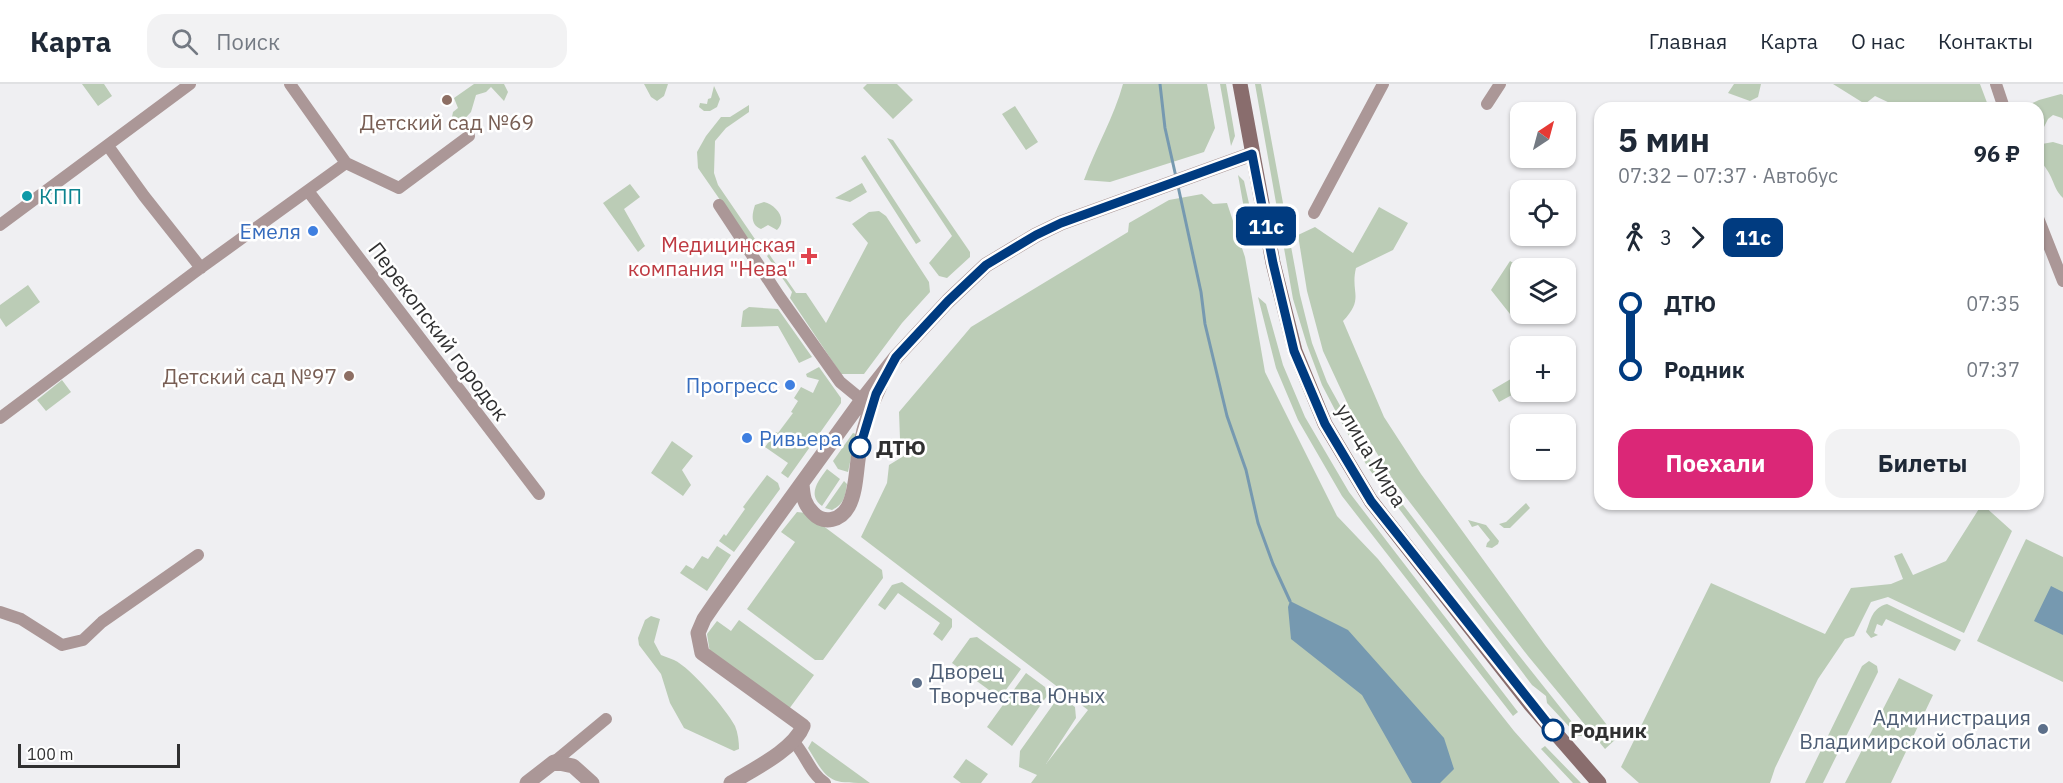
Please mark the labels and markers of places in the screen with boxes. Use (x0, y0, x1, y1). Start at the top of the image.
marker: Детский сад №69 (440, 93, 454, 107)
place label: Детский сад №69 (360, 108, 534, 136)
place label: КПП (39, 182, 82, 210)
marker: КПП (20, 189, 34, 203)
place label: Емеля (240, 217, 301, 245)
marker: Емеля (306, 224, 320, 238)
place label: Медицинская компания "Нева" (628, 230, 796, 282)
marker: Медицинская компания "Нева" (800, 247, 818, 265)
place label: Детский сад №97 (163, 362, 337, 390)
marker: Детский сад №97 (342, 369, 356, 383)
place label: Прогресс (686, 371, 778, 399)
marker: Прогресс (783, 378, 797, 392)
place label: Ривьера (759, 424, 842, 452)
marker: Ривьера (740, 431, 754, 445)
place label: ДТЮ (876, 433, 926, 461)
marker: ДТЮ (849, 436, 871, 458)
place label: Дворец Творчества Юных (929, 657, 1106, 709)
marker: Дворец Творчества Юных (910, 676, 924, 690)
place label: Администрация Владимирской области (1799, 703, 2031, 755)
place label: Родник (1570, 716, 1647, 744)
marker: Родник (1542, 719, 1564, 741)
marker: Администрация Владимирской области (2036, 722, 2050, 736)

